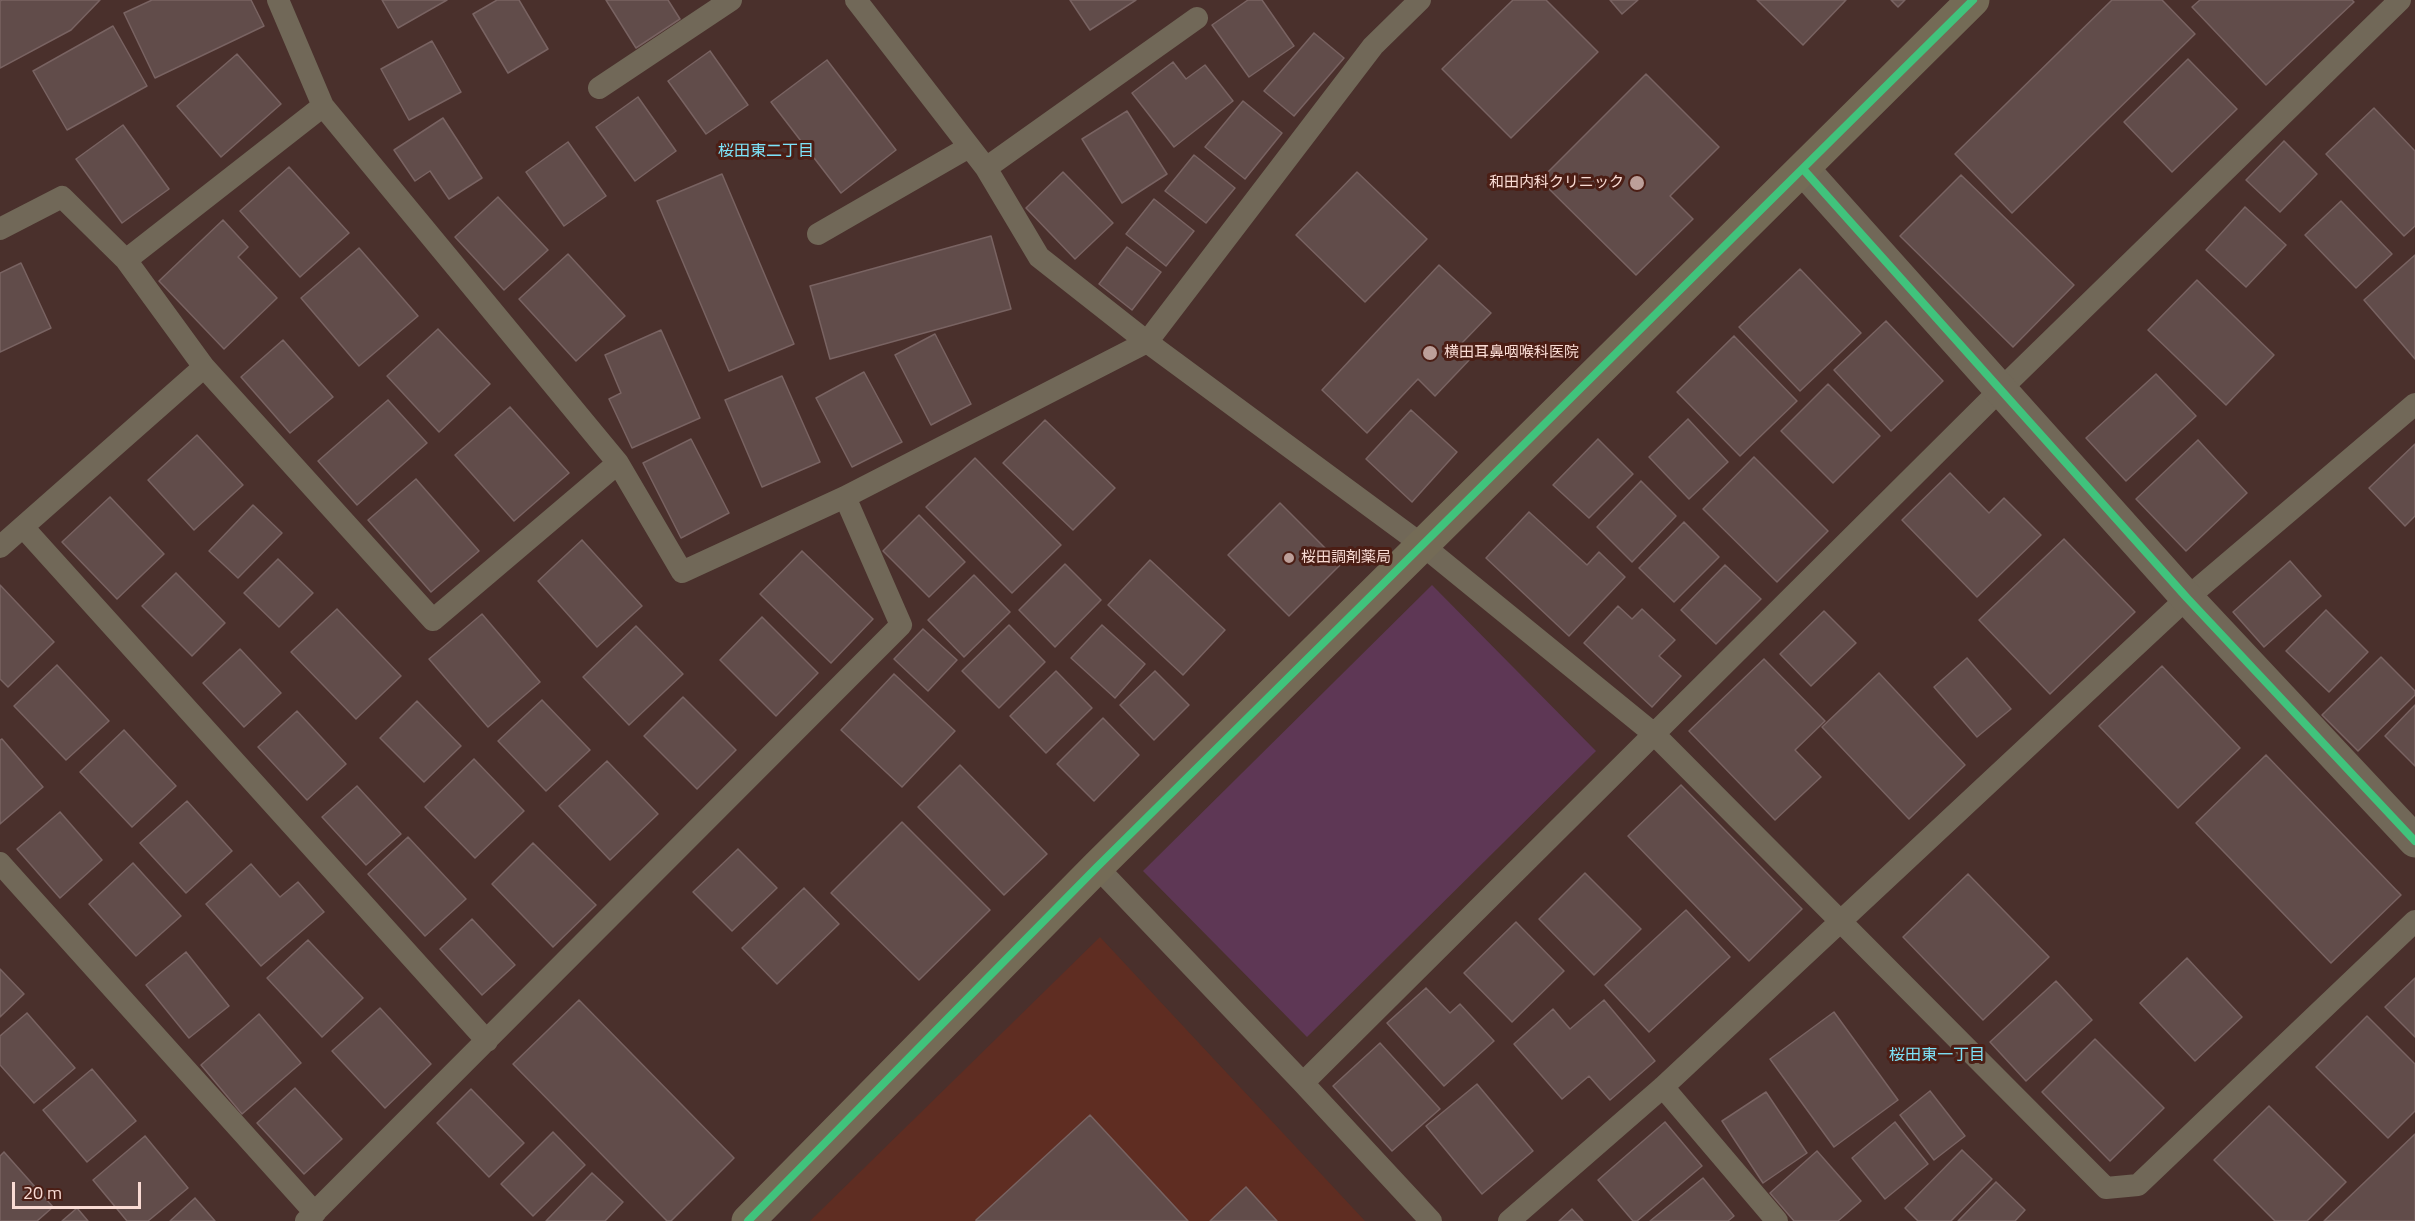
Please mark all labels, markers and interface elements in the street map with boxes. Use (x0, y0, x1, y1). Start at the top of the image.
district label: 桜田東二丁目 (718, 142, 814, 162)
place label: 和田内科クリニック (1489, 174, 1624, 192)
marker: 和田内科クリニック (1628, 174, 1646, 192)
marker: 横田耳鼻咽喉科医院 (1421, 344, 1439, 362)
place label: 横田耳鼻咽喉科医院 (1444, 344, 1579, 362)
place label: 桜田調剤薬局 (1301, 549, 1391, 567)
marker: 桜田調剤薬局 (1282, 551, 1296, 565)
district label: 桜田東一丁目 (1889, 1046, 1985, 1066)
scale bar (15, 1170, 144, 1208)
text: 20 m (23, 1179, 62, 1206)

